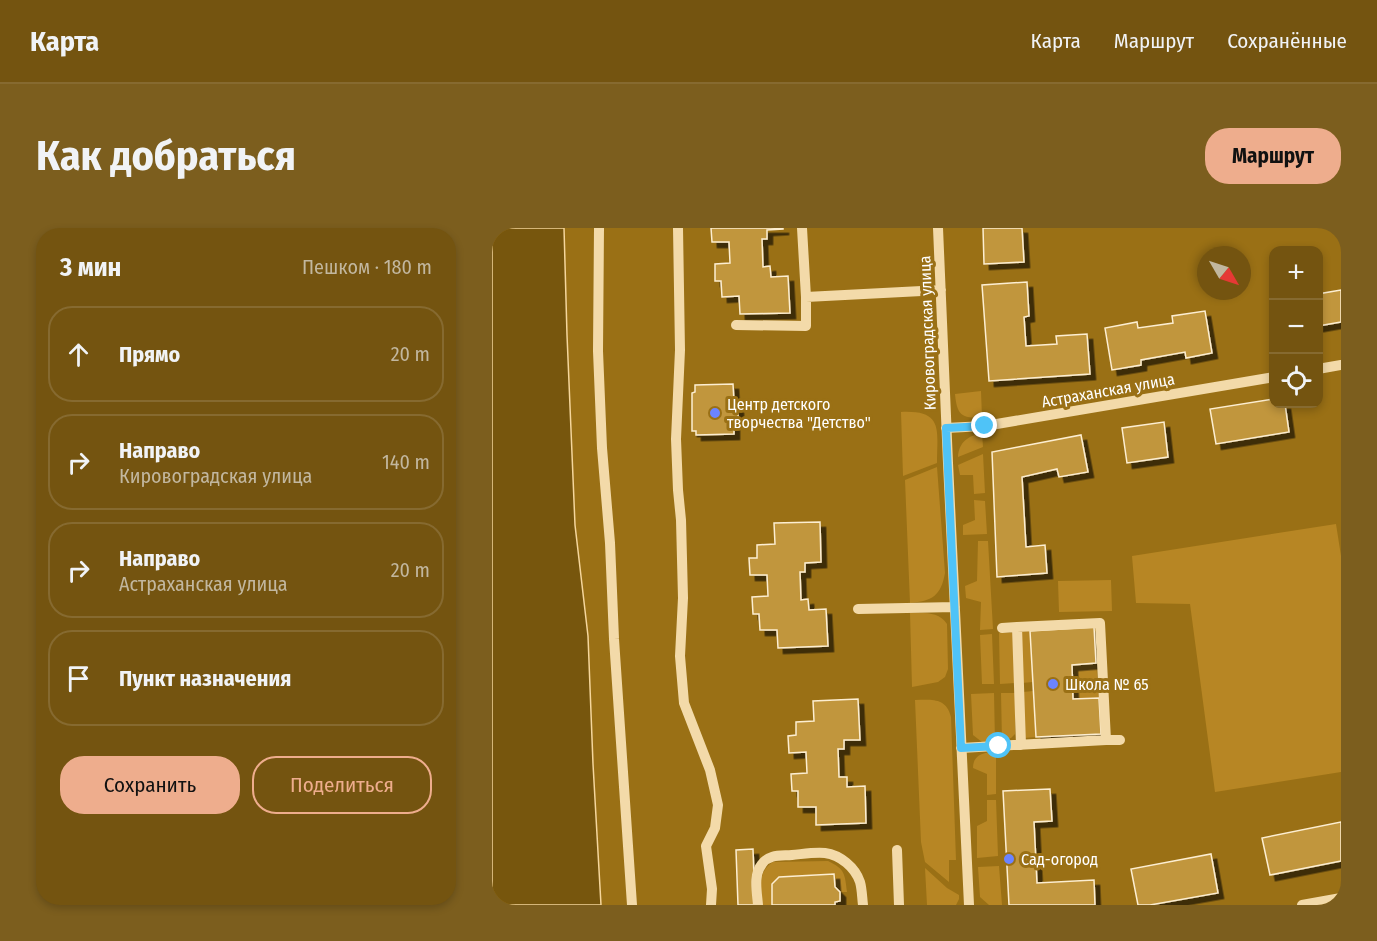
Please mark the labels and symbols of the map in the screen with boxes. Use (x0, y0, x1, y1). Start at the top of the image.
north arrow (1197, 246, 1251, 300)
street label: Кировоградская улица (915, 255, 940, 411)
street label: Астраханская улица (1040, 369, 1176, 412)
place label: Центр детского творчества "Детство" (727, 395, 871, 432)
marker: Центр детского творчества "Детство" (708, 406, 722, 420)
route end (971, 412, 997, 438)
place label: Школа № 65 (1065, 675, 1149, 694)
marker: Школа № 65 (1046, 677, 1060, 691)
route start (985, 732, 1011, 758)
place label: Сад-огород (1021, 850, 1098, 869)
marker: Сад-огород (1002, 852, 1016, 866)

